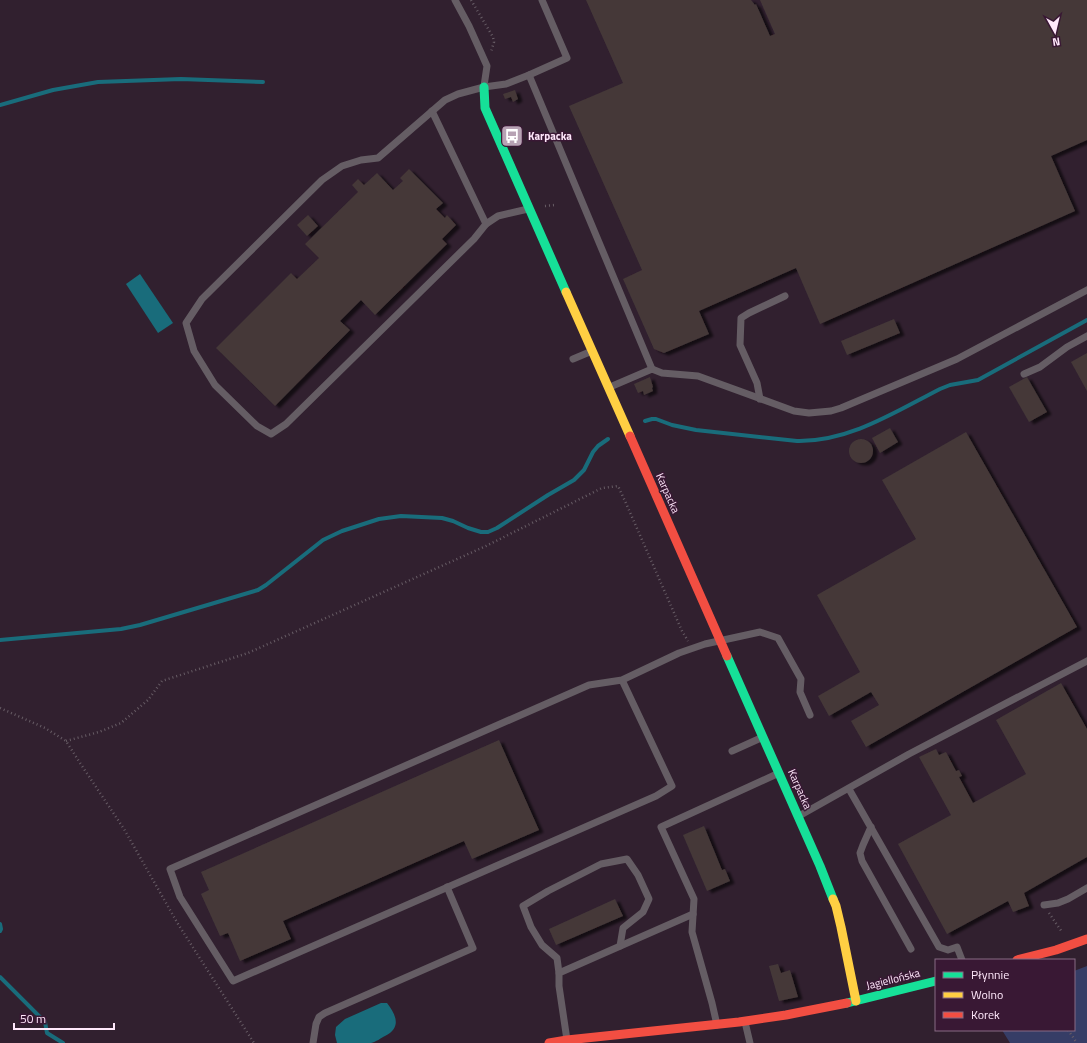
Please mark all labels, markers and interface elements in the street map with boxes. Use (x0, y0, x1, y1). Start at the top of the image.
north arrow (1035, 12, 1075, 52)
text: N (1052, 33, 1061, 50)
bus stop icon: Karpacka (499, 123, 525, 149)
place label: Karpacka (528, 128, 572, 144)
street label: Karpacka (652, 470, 684, 516)
street label: Karpacka (784, 766, 816, 812)
legend (935, 959, 1075, 1031)
street label: Jagiellońska (864, 964, 922, 993)
text: Płynnie (971, 965, 1009, 984)
text: Wolno (971, 985, 1003, 1004)
scale bar (14, 1005, 114, 1031)
text: Korek (971, 1005, 1000, 1024)
text: 50 m (20, 1009, 46, 1028)

